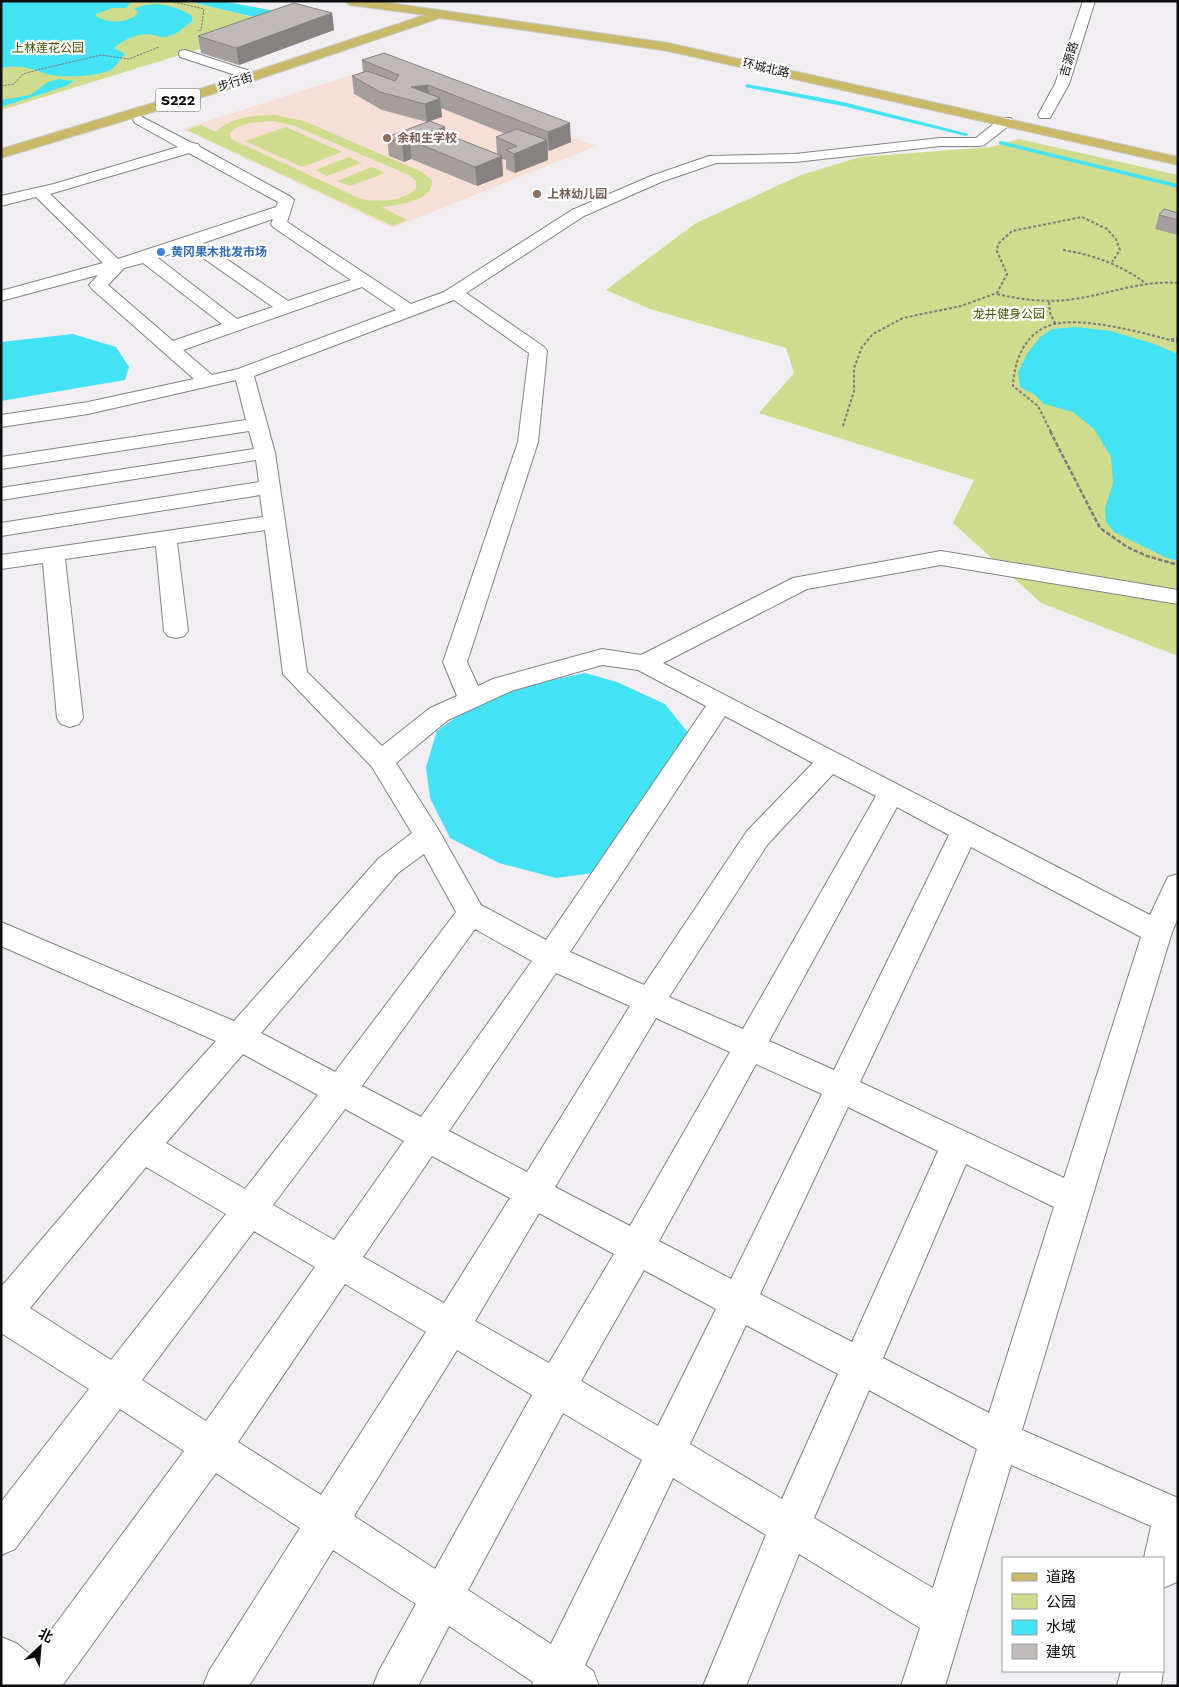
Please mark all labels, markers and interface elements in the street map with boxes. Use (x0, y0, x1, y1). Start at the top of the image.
street label: 吉源路 (1057, 40, 1081, 78)
park label: 上林莲花公园 (12, 41, 84, 55)
street label: 环城北路 (741, 56, 791, 80)
street label: 步行街 (216, 70, 254, 94)
road number: S222 (156, 88, 200, 112)
place label: 余和生学校 (397, 131, 457, 145)
marker: 余和生学校 (381, 132, 393, 144)
place label: 上林幼儿园 (547, 187, 607, 201)
marker: 上林幼儿园 (531, 188, 543, 200)
place label: 黄冈果木批发市场 (171, 245, 267, 259)
marker: 黄冈果木批发市场 (155, 246, 167, 258)
park label: 龙井健身公园 (973, 307, 1045, 321)
legend (1002, 1557, 1164, 1672)
text: 道路 (1046, 1568, 1076, 1586)
text: 公园 (1046, 1593, 1076, 1611)
text: 水域 (1046, 1618, 1076, 1636)
north arrow (15, 1622, 65, 1672)
text: 北 (36, 1625, 55, 1646)
text: 建筑 (1046, 1643, 1076, 1661)

